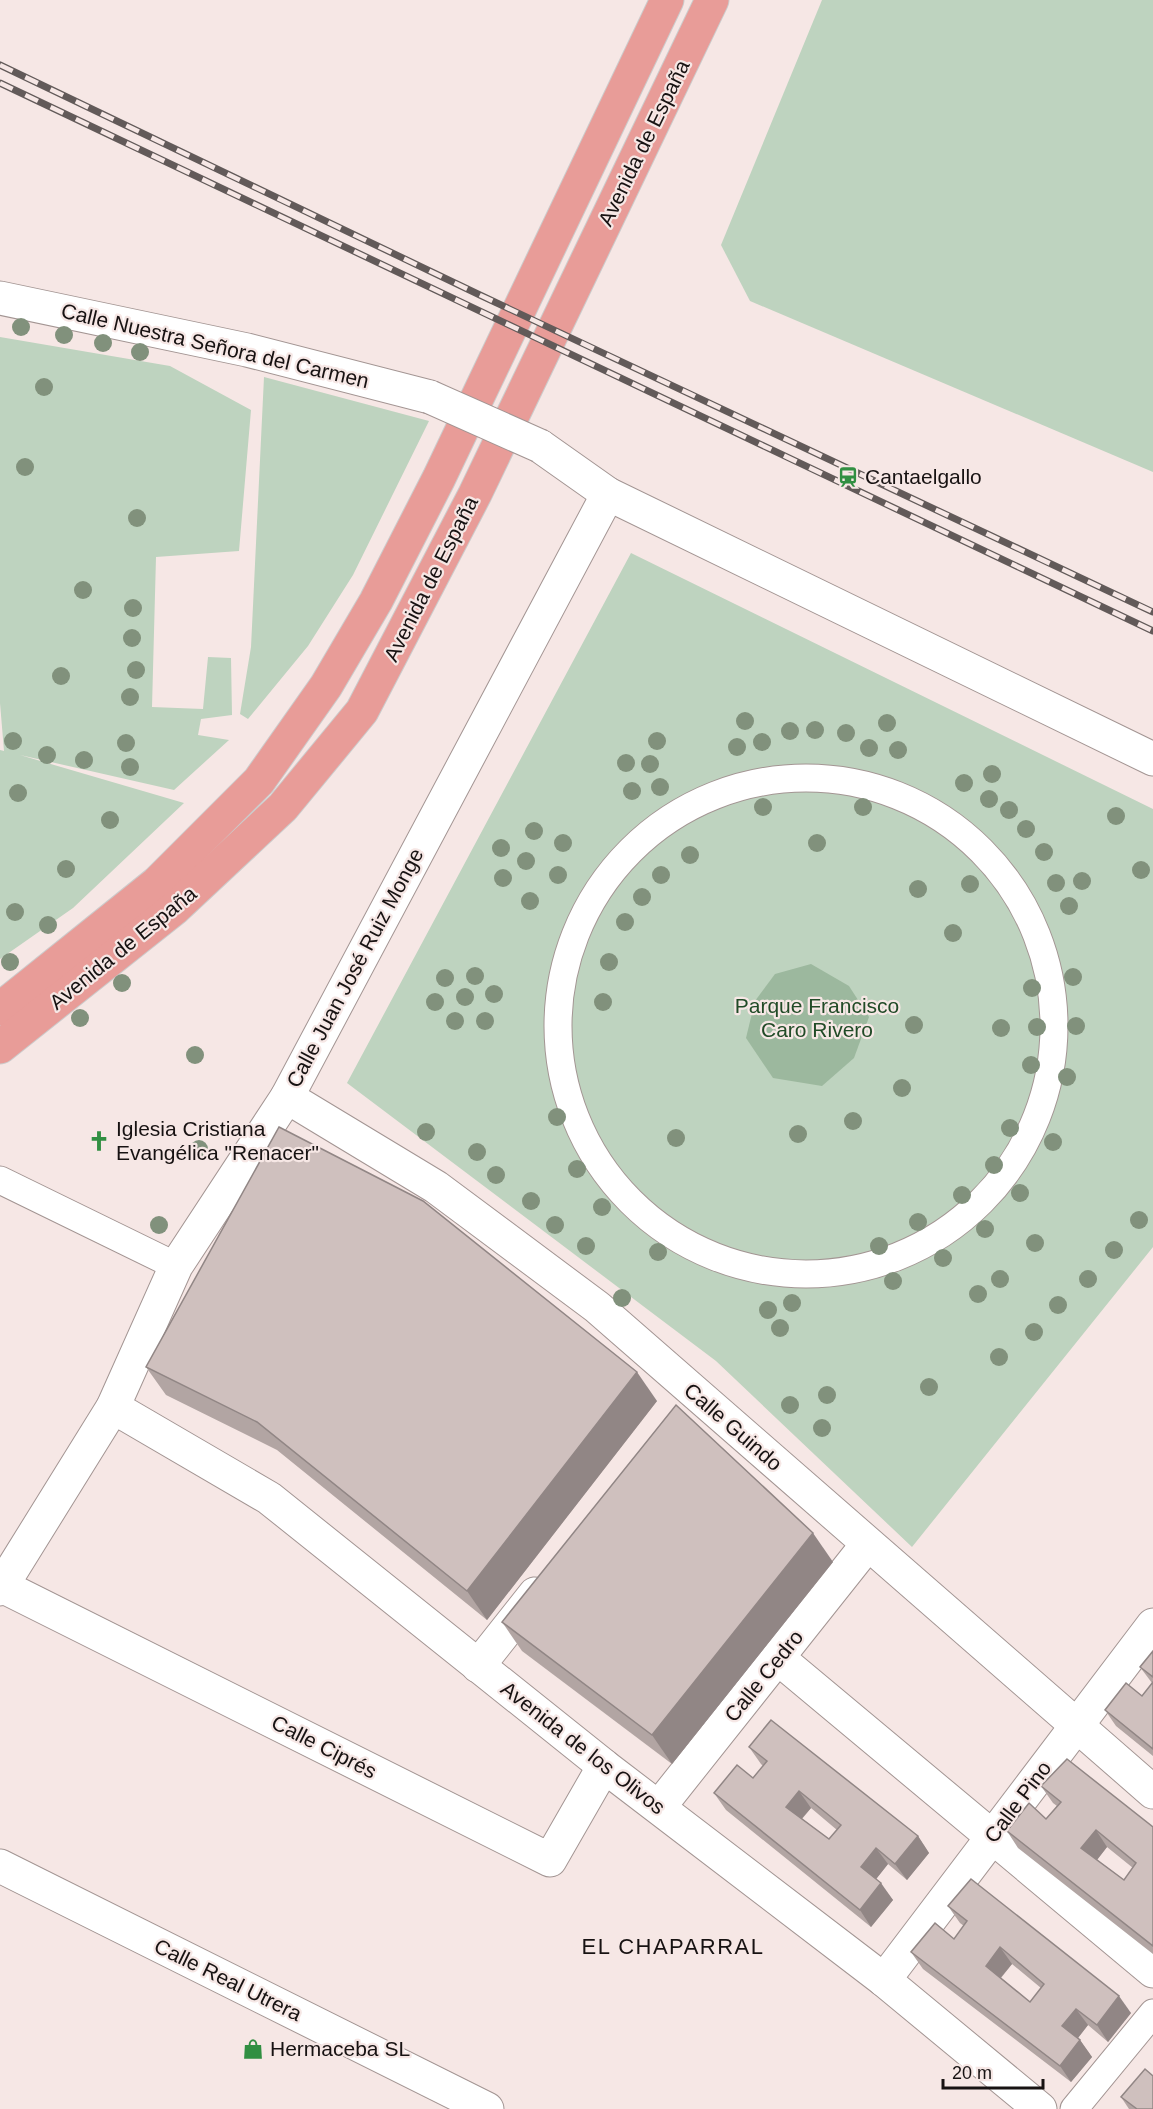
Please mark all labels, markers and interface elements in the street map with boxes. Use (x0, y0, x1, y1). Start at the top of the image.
street label: Avenida de España (593, 56, 694, 230)
street label: Calle Nuestra Señora del Carmen (59, 299, 371, 392)
station icon: Cantaelgallo (836, 465, 860, 489)
place label: Cantaelgallo (865, 465, 982, 488)
street label: Avenida de España (379, 492, 482, 665)
street label: Calle Juan José Ruiz Monge (282, 844, 427, 1091)
street label: Avenida de España (45, 881, 201, 1014)
park label: Parque Francisco Caro Rivero (735, 994, 899, 1041)
place label: Iglesia Cristiana Evangélica "Renacer" (116, 1117, 319, 1164)
church icon: Iglesia Cristiana Evangélica "Renacer" (87, 1129, 111, 1153)
street label: Calle Guindo (680, 1378, 787, 1475)
street label: Calle Cedro (720, 1625, 807, 1726)
street label: Avenida de los Olivos (497, 1676, 670, 1819)
street label: Calle Ciprés (268, 1710, 380, 1783)
street label: Calle Pino (980, 1757, 1056, 1847)
street label: Calle Real Utrera (151, 1934, 306, 2025)
district label: EL CHAPARRAL (581, 1934, 765, 1959)
shop icon: Hermaceba SL (241, 2037, 265, 2061)
place label: Hermaceba SL (270, 2037, 410, 2060)
scale bar (943, 2052, 1044, 2090)
text: 20 m (952, 2063, 992, 2083)

